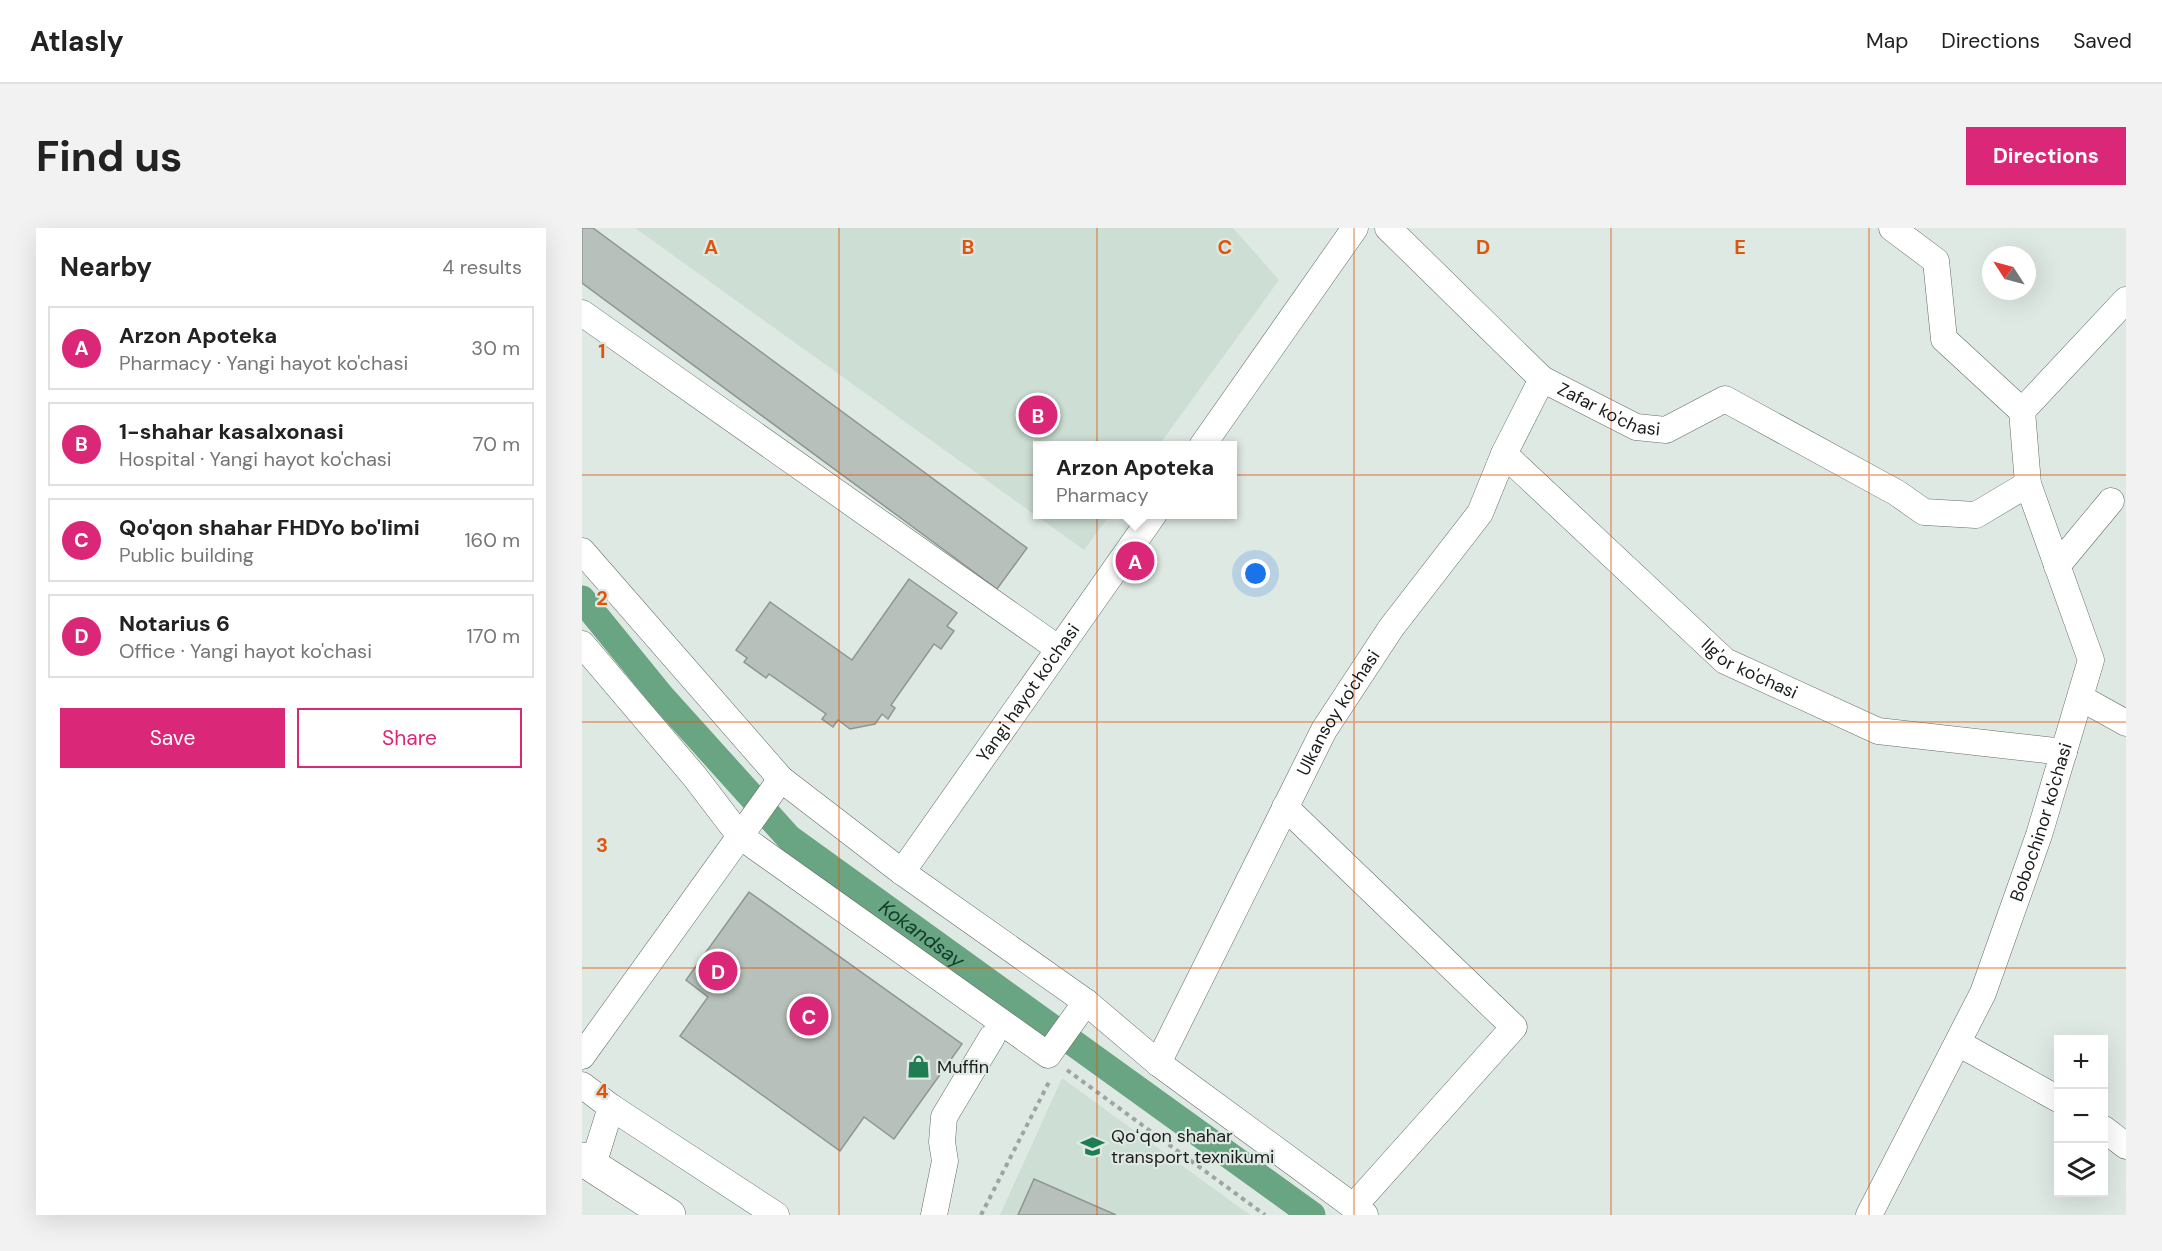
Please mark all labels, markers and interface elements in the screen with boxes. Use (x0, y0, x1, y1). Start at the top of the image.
text: Atlasly (30, 23, 124, 60)
text: Map (1866, 27, 1908, 55)
text: Directions (1941, 27, 2040, 55)
text: Saved (2073, 27, 2132, 55)
button: Directions (1966, 127, 2126, 185)
text: Find us (36, 129, 182, 184)
text: A (704, 234, 718, 260)
text: B (962, 234, 974, 260)
text: C (1218, 234, 1232, 260)
text: D (1476, 234, 1490, 260)
text: E (1734, 234, 1746, 260)
north arrow (1982, 246, 2036, 300)
text: Nearby (60, 250, 152, 284)
text: 4 results (442, 254, 522, 280)
text: Arzon Apoteka (119, 321, 277, 350)
text: A (74, 335, 89, 361)
text: 30 m (471, 335, 520, 361)
text: 1 (598, 338, 606, 364)
text: Pharmacy · Yangi hayot ko'chasi (119, 350, 408, 376)
street label: Zafar ko'chasi (1553, 377, 1661, 441)
pin: B (1018, 392, 1058, 438)
text: 1-shahar kasalxonasi (119, 417, 344, 446)
text: B (75, 431, 88, 457)
text: 70 m (473, 431, 520, 457)
popup (1033, 441, 1237, 519)
text: Hospital · Yangi hayot ko'chasi (119, 446, 392, 472)
text: Arzon Apoteka (1056, 453, 1214, 482)
text: Pharmacy (1056, 482, 1149, 508)
text: Qo'qon shahar FHDYo bo'limi (119, 513, 420, 542)
text: C (74, 527, 89, 553)
text: 160 m (464, 527, 520, 553)
pin: A (1116, 538, 1154, 584)
text: Public building (119, 542, 254, 568)
your location (1241, 559, 1270, 588)
text: 2 (596, 585, 608, 611)
text: Notarius 6 (119, 609, 230, 638)
street label: Yangi hayot ko'chasi (971, 619, 1085, 767)
text: D (74, 623, 89, 649)
text: 170 m (467, 623, 520, 649)
street label: Ilg'or ko'chasi (1696, 633, 1801, 705)
text: Office · Yangi hayot ko'chasi (119, 638, 372, 664)
street label: Ulkansoy ko'chasi (1291, 645, 1385, 780)
button: Save (60, 708, 285, 768)
button: Share (297, 708, 522, 768)
street label: Bobochinor ko'chasi (2004, 740, 2078, 905)
text: 3 (596, 832, 608, 858)
water label: Kokandsay (874, 894, 970, 974)
pin: D (698, 948, 738, 994)
pin: C (790, 994, 828, 1038)
map controls (2054, 1035, 2108, 1197)
button: + (2054, 1035, 2108, 1089)
shop icon: Muffin (906, 1054, 932, 1080)
place label: Muffin (937, 1055, 989, 1079)
text: 4 (596, 1078, 609, 1104)
button: − (2054, 1089, 2108, 1143)
place label: Qoʻqon shahar transport texnikumi (1111, 1124, 1274, 1169)
school or university icon: Qoʻqon shahar transport texnikumi (1080, 1133, 1106, 1159)
button: layers (2054, 1143, 2108, 1197)

